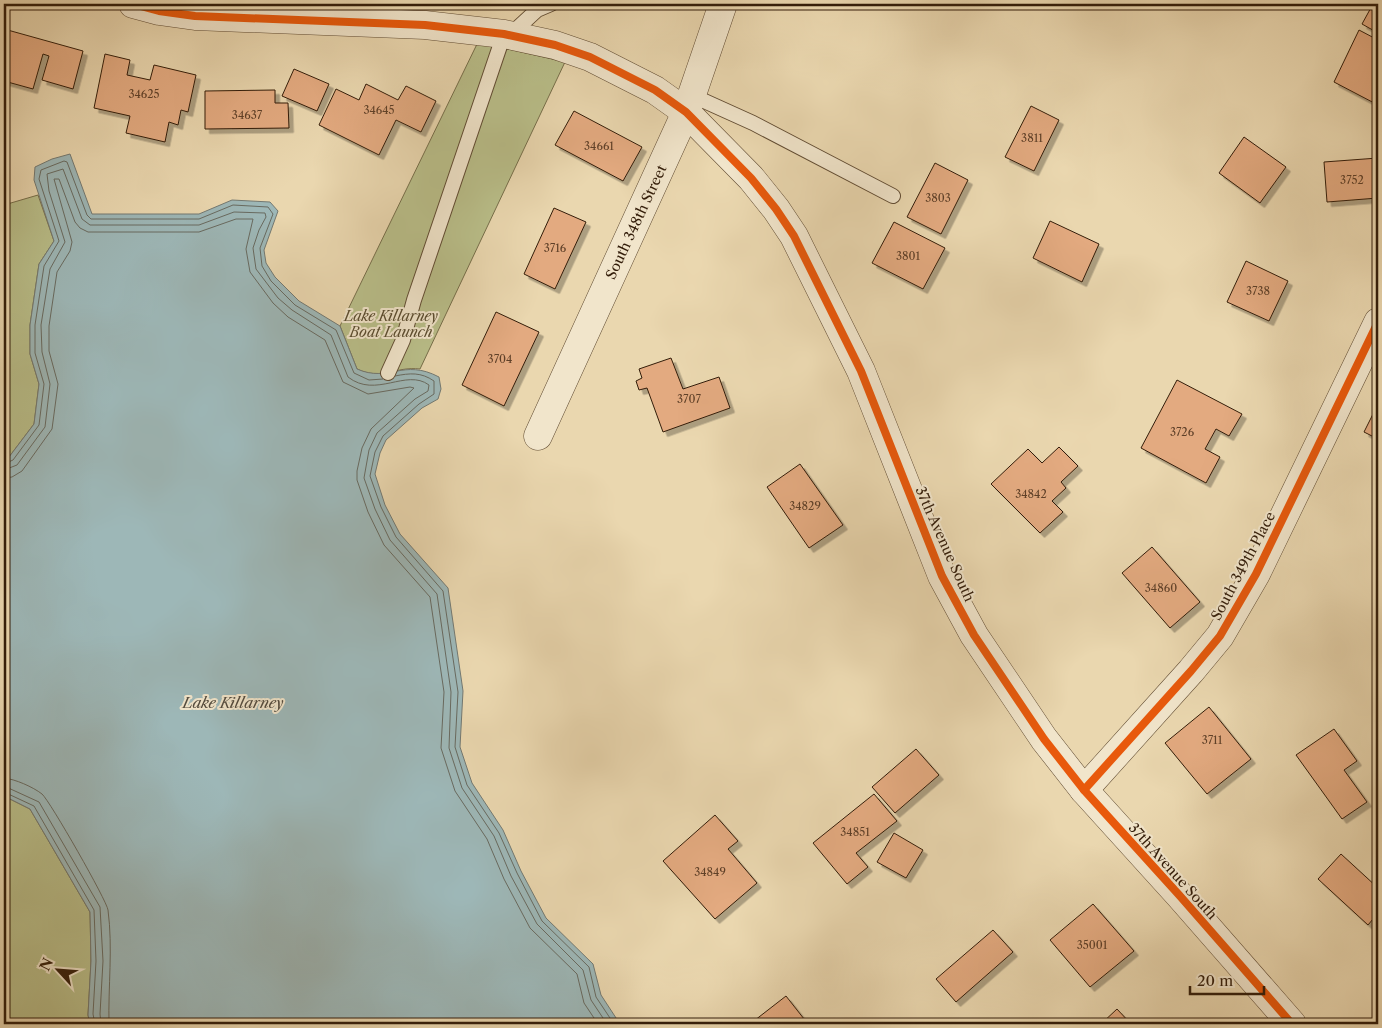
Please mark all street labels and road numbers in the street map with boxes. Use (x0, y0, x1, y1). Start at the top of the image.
street label: South 348th Street (602, 162, 670, 282)
street label: 37th Avenue South (912, 484, 979, 605)
street label: South 349th Place (1207, 508, 1279, 623)
street label: 37th Avenue South (1125, 819, 1221, 923)

